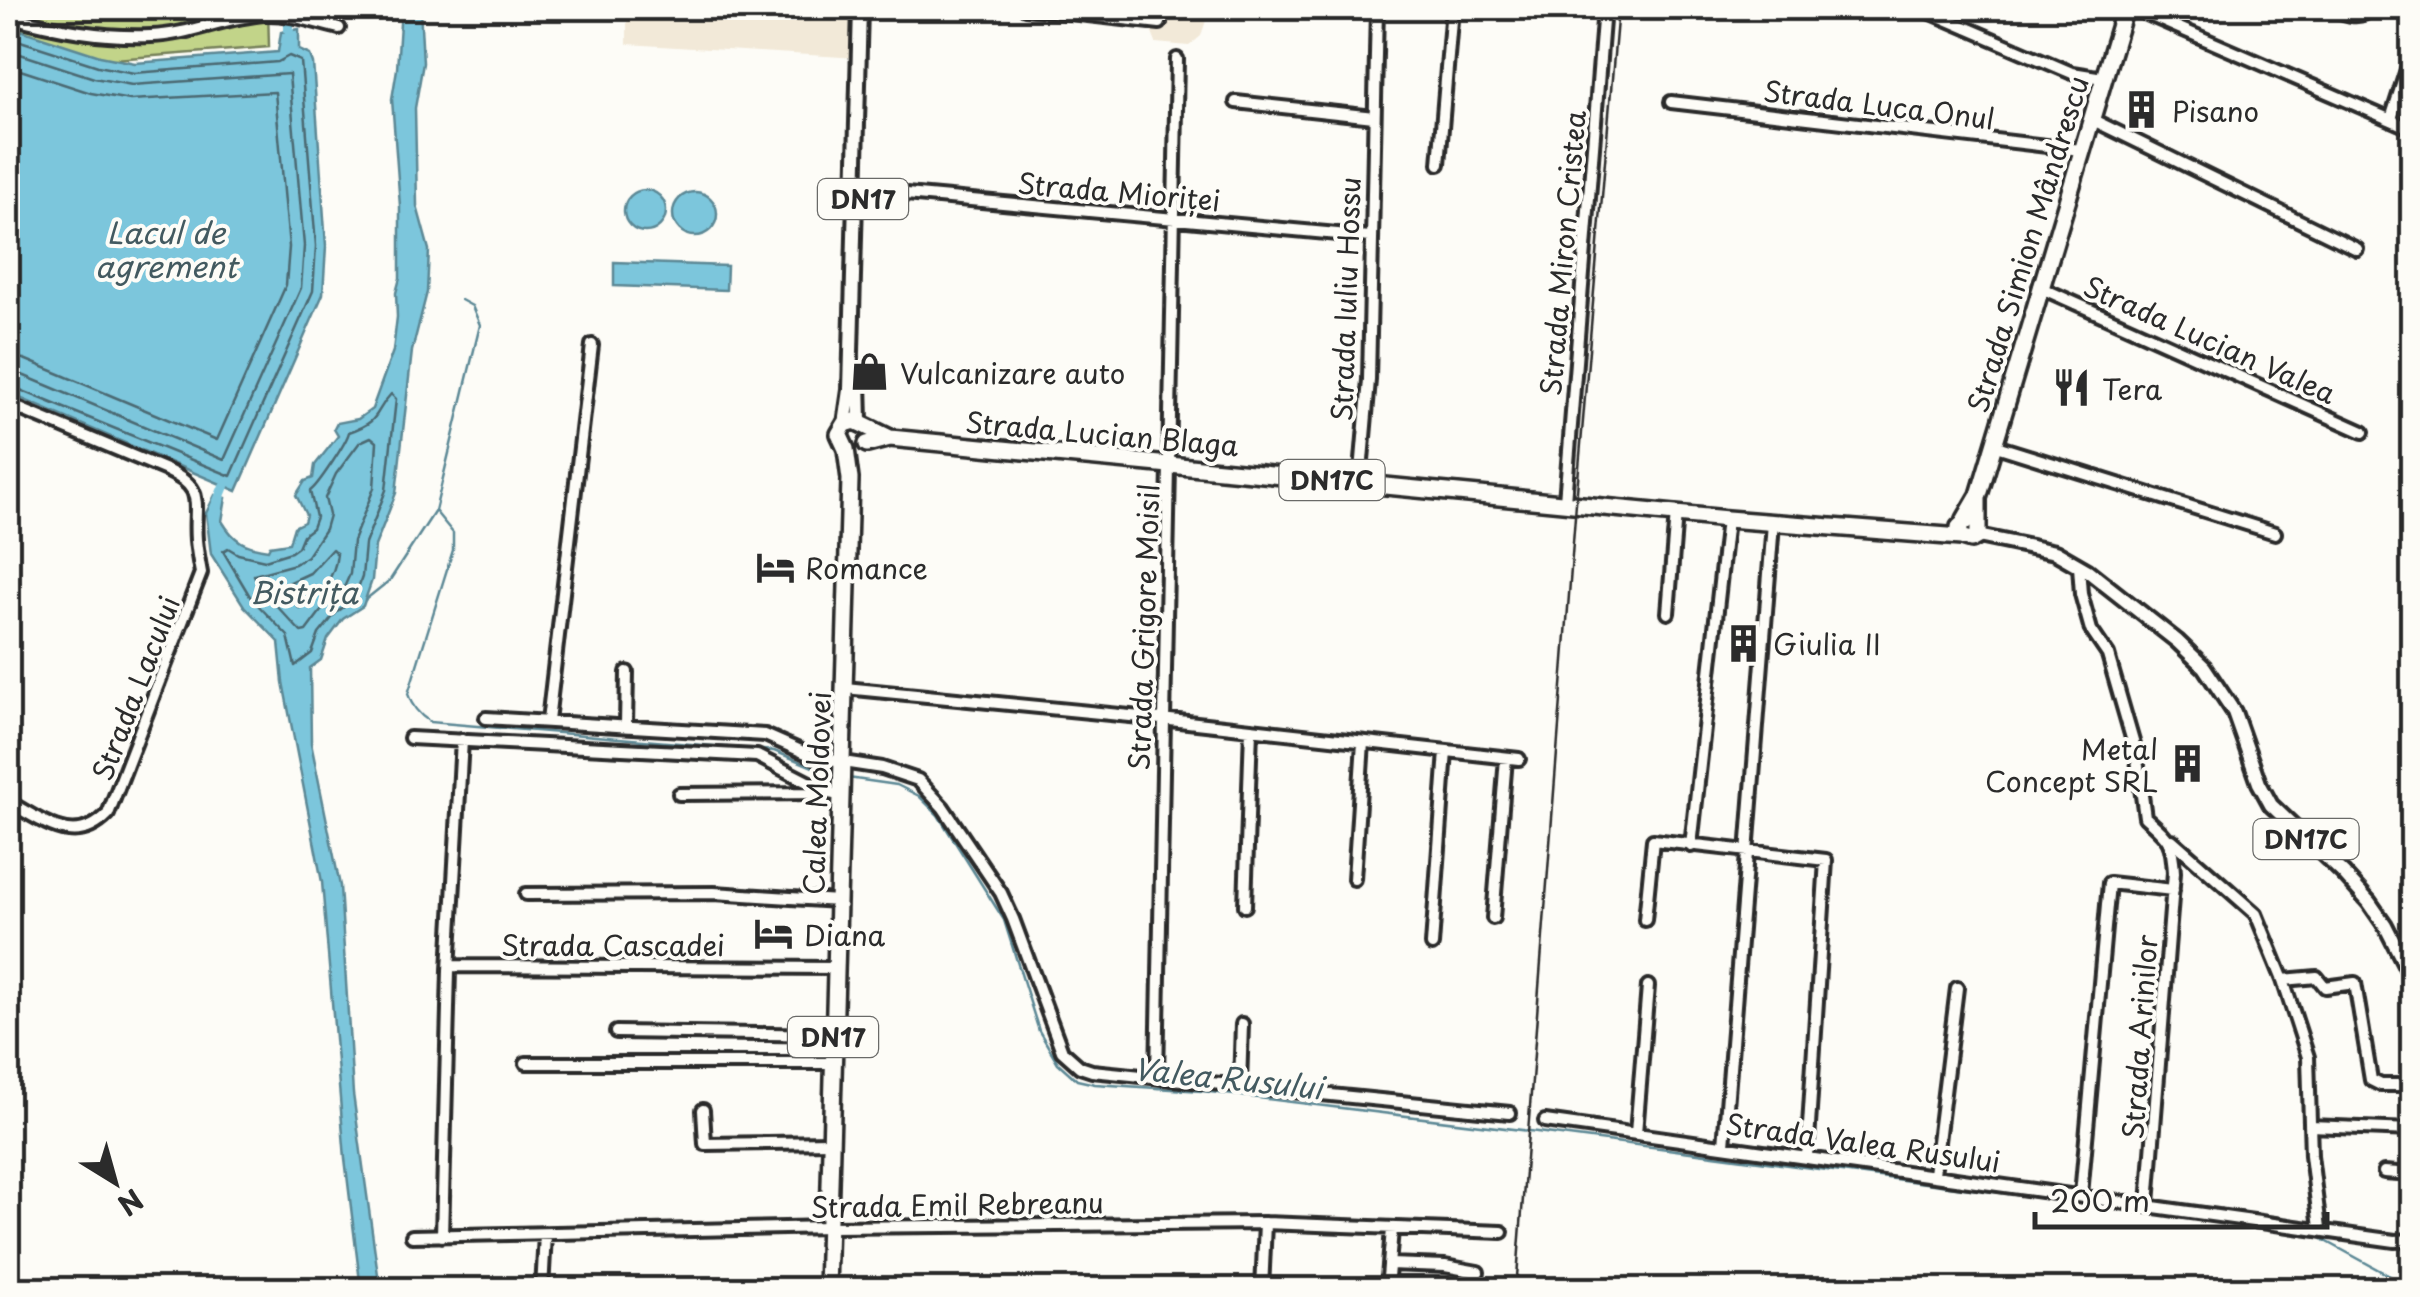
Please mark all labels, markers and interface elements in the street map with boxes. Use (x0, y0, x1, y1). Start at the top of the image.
street label: Strada Luca Onul (1761, 68, 1997, 140)
street label: Strada Simion Mândrescu (1955, 70, 2099, 418)
building icon: Pisano (2121, 89, 2163, 131)
place label: Pisano (2172, 89, 2259, 132)
street label: Strada Miron Cristea (1528, 108, 1596, 398)
street label: Strada Mioriței (1016, 161, 1222, 221)
street label: Strada Iuliu Hossu (1319, 176, 1371, 422)
road number: DN17 (818, 179, 908, 219)
water label: Lacul de agrement (95, 209, 241, 288)
street label: Strada Lucian Valea (2077, 264, 2344, 414)
shop icon: Vulcanizare auto (849, 351, 891, 393)
place label: Vulcanizare auto (900, 351, 1125, 394)
restaurant icon: Tera (2051, 367, 2093, 409)
place label: Tera (2102, 367, 2163, 410)
street label: Strada Lucian Blaga (964, 400, 1241, 466)
road number: DN17C (1280, 460, 1384, 500)
street label: Strada Grigore Moisil (1117, 483, 1169, 771)
hotel icon: Romance (754, 546, 796, 588)
place label: Romance (805, 546, 928, 589)
water label: Bistrița (250, 569, 359, 614)
street label: Strada Lacului (80, 589, 190, 787)
building icon: Giulia II (1722, 622, 1764, 664)
place label: Giulia II (1773, 622, 1881, 665)
street label: Calea Moldovei (791, 690, 841, 896)
place label: Metal Concept SRL (1985, 727, 2158, 802)
building icon: Metal Concept SRL (2167, 743, 2209, 785)
road number: DN17C (2254, 819, 2358, 859)
hotel icon: Diana (753, 913, 795, 955)
place label: Diana (804, 913, 886, 956)
street label: Strada Cascadei (501, 923, 725, 966)
street label: Strada Arinilor (2110, 933, 2168, 1141)
road number: DN17 (788, 1017, 878, 1057)
water label: Valea Rusului (1131, 1045, 1329, 1110)
street label: Strada Valea Rusului (1723, 1101, 2003, 1183)
north arrow (65, 1132, 165, 1232)
scale bar (2035, 1167, 2328, 1229)
text: 200 m (2050, 1177, 2150, 1222)
text: N (109, 1179, 153, 1227)
street label: Strada Emil Rebreanu (810, 1180, 1104, 1228)

